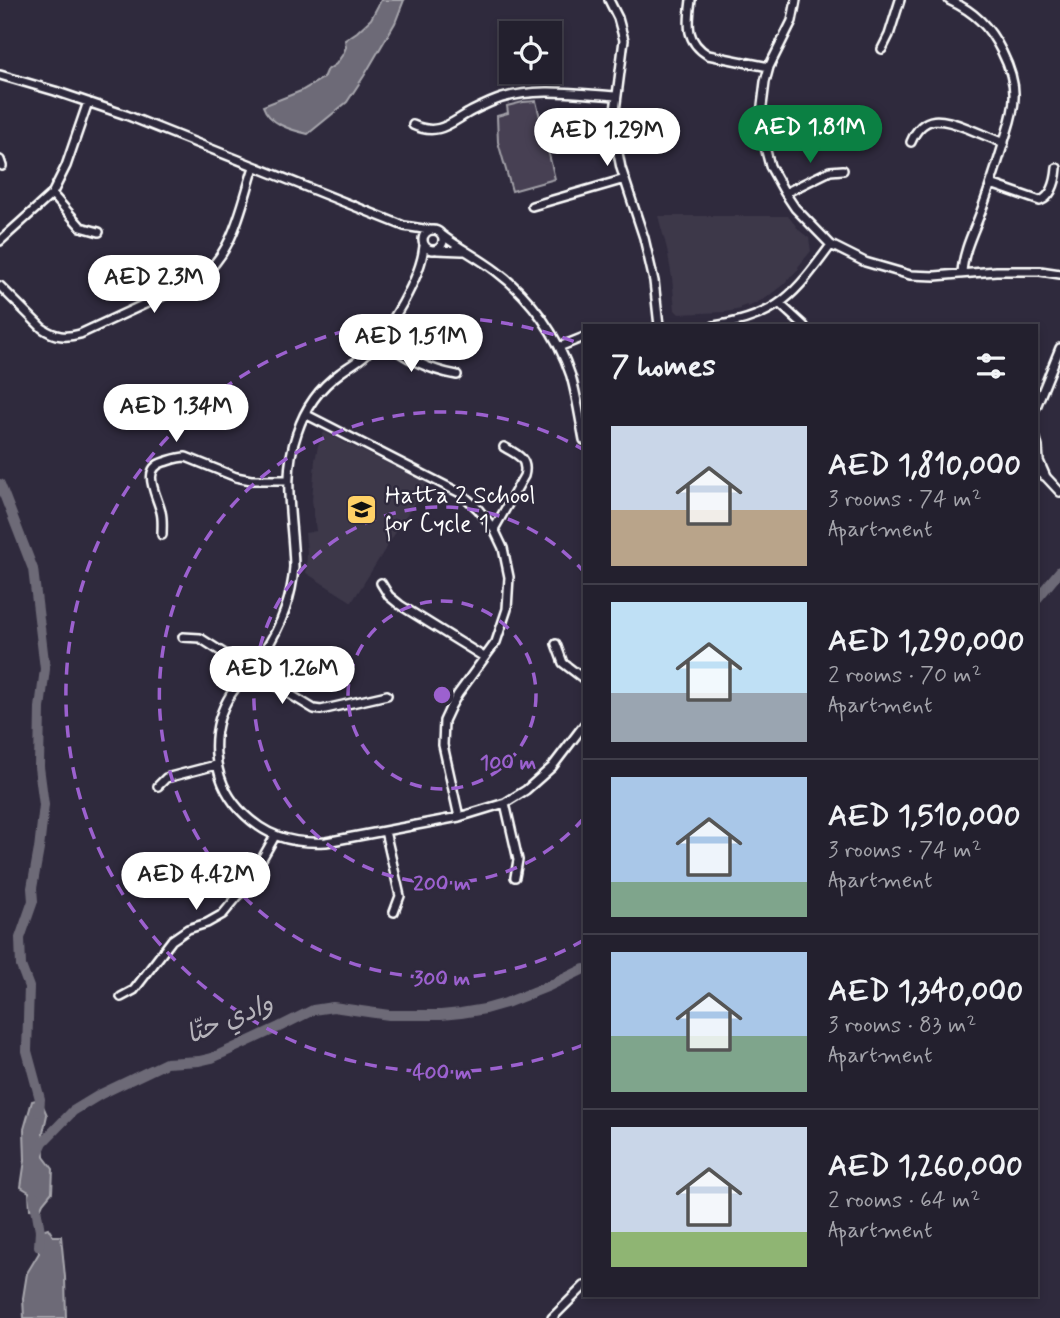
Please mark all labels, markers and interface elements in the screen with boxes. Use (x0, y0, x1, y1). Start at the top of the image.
map controls (499, 21, 562, 84)
button: locate (499, 21, 562, 84)
pin: AED 1.81M (730, 106, 890, 165)
pin: AED 1.29M (527, 108, 687, 168)
text: AED 1.81M (754, 113, 866, 143)
text: AED 1.29M (550, 116, 664, 146)
pin: AED 2.3M (82, 256, 226, 315)
text: AED 2.3M (104, 263, 204, 293)
pin: AED 1.51M (331, 314, 491, 374)
text: AED 1.51M (355, 322, 467, 352)
text: 7 homes (611, 347, 716, 386)
icon: filters (972, 347, 1010, 385)
pin: AED 1.34M (96, 384, 256, 444)
text: AED 1.34M (119, 392, 233, 422)
text: AED 1,810,000 (828, 446, 1021, 485)
icon: home (667, 454, 751, 538)
place label: Hatta 2 School for Cycle 1 (385, 481, 535, 542)
text: 3 rooms · 74 m² (828, 485, 982, 515)
school or university icon: Hatta 2 School for Cycle 1 (345, 493, 379, 527)
text: Apartment (828, 515, 933, 545)
text: AED 1,290,000 (828, 622, 1024, 661)
icon: home (667, 630, 751, 714)
pin: AED 1.26M (202, 646, 362, 706)
text: AED 1.26M (226, 654, 338, 684)
text: 2 rooms · 70 m² (828, 661, 982, 691)
centre of rings (430, 683, 454, 707)
text: Apartment (828, 691, 933, 721)
text: 100 m (480, 749, 536, 777)
text: AED 1,510,000 (828, 797, 1020, 836)
icon: home (667, 805, 751, 889)
text: 3 rooms · 74 m² (828, 836, 982, 866)
pin: AED 4.42M (116, 852, 276, 912)
text: AED 4.42M (137, 860, 255, 890)
text: Apartment (828, 866, 933, 896)
text: 200 m (413, 870, 471, 898)
text: 300 m (414, 965, 471, 993)
text: AED 1,340,000 (828, 972, 1023, 1011)
icon: home (667, 980, 751, 1064)
water label: وادي حتّا (182, 987, 278, 1053)
text: 3 rooms · 83 m² (828, 1011, 976, 1041)
text: Apartment (828, 1041, 933, 1071)
text: 400 m (412, 1059, 472, 1087)
text: AED 1,260,000 (828, 1147, 1023, 1186)
icon: home (667, 1155, 751, 1239)
text: 2 rooms · 64 m² (828, 1186, 980, 1216)
text: Apartment (828, 1216, 933, 1246)

